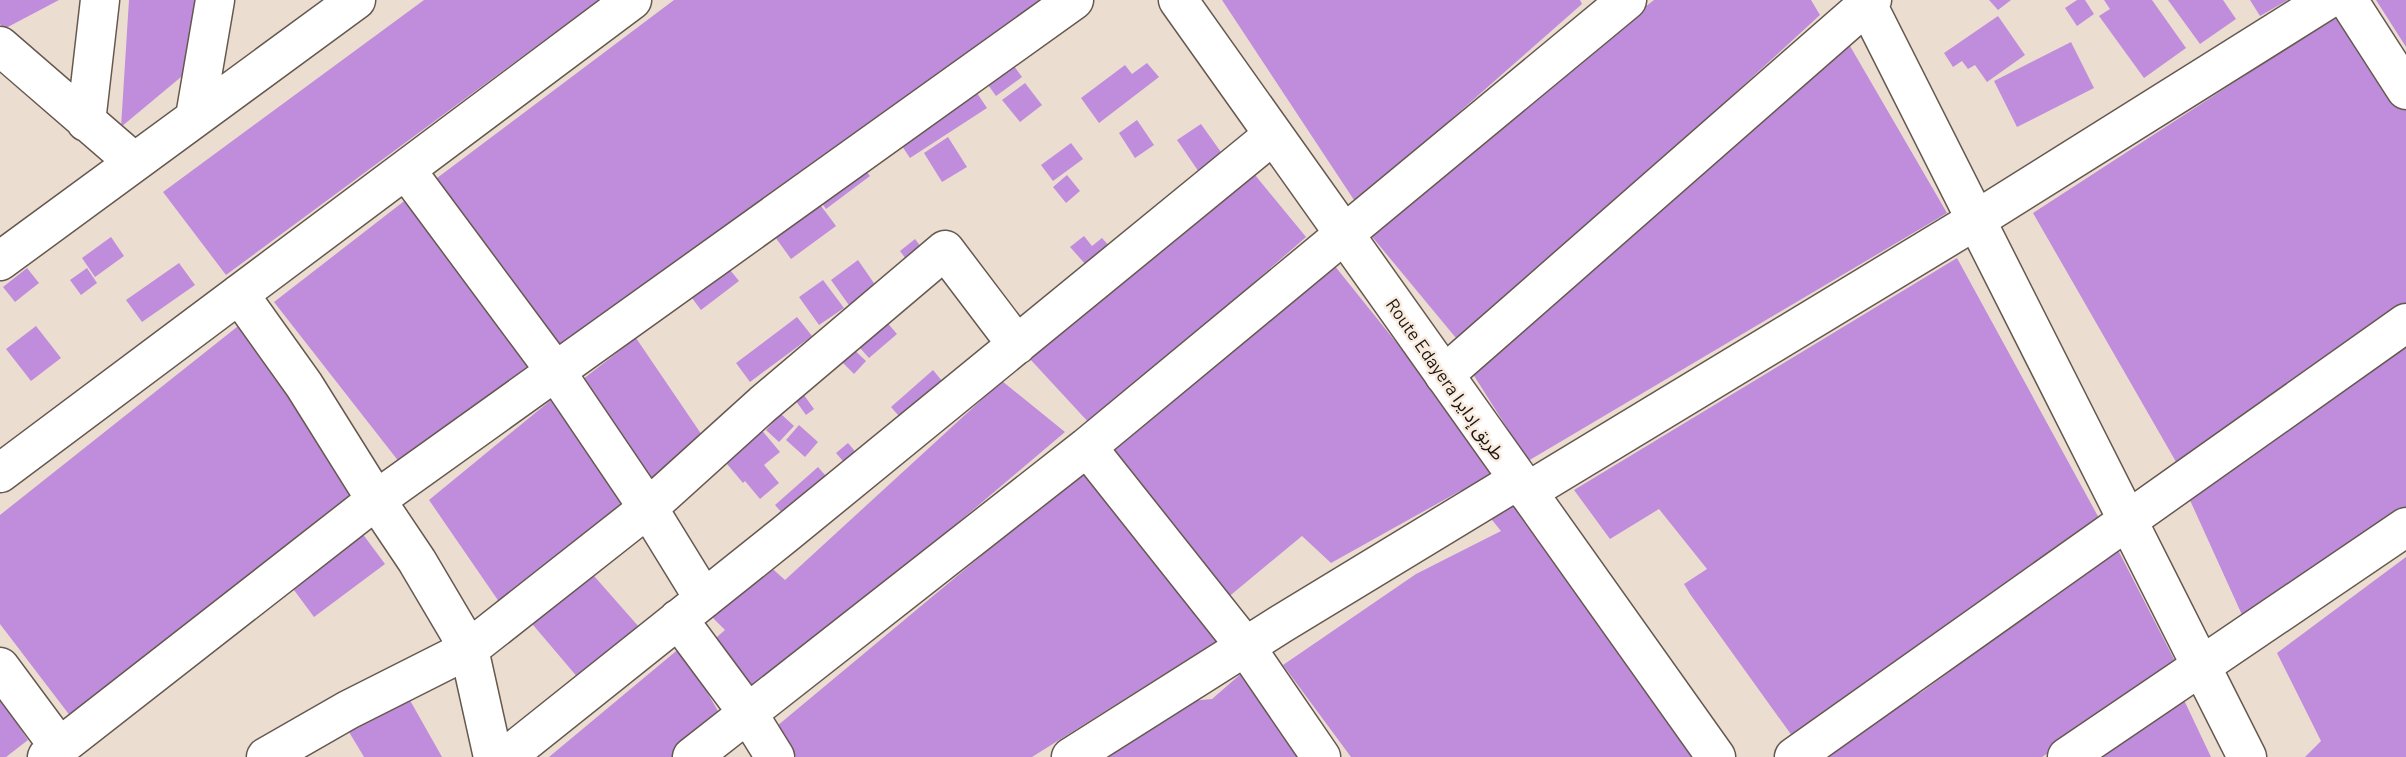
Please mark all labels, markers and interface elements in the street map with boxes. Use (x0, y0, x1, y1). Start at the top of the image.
street label: Route Edayera طريق إدايرا (1380, 294, 1510, 465)

